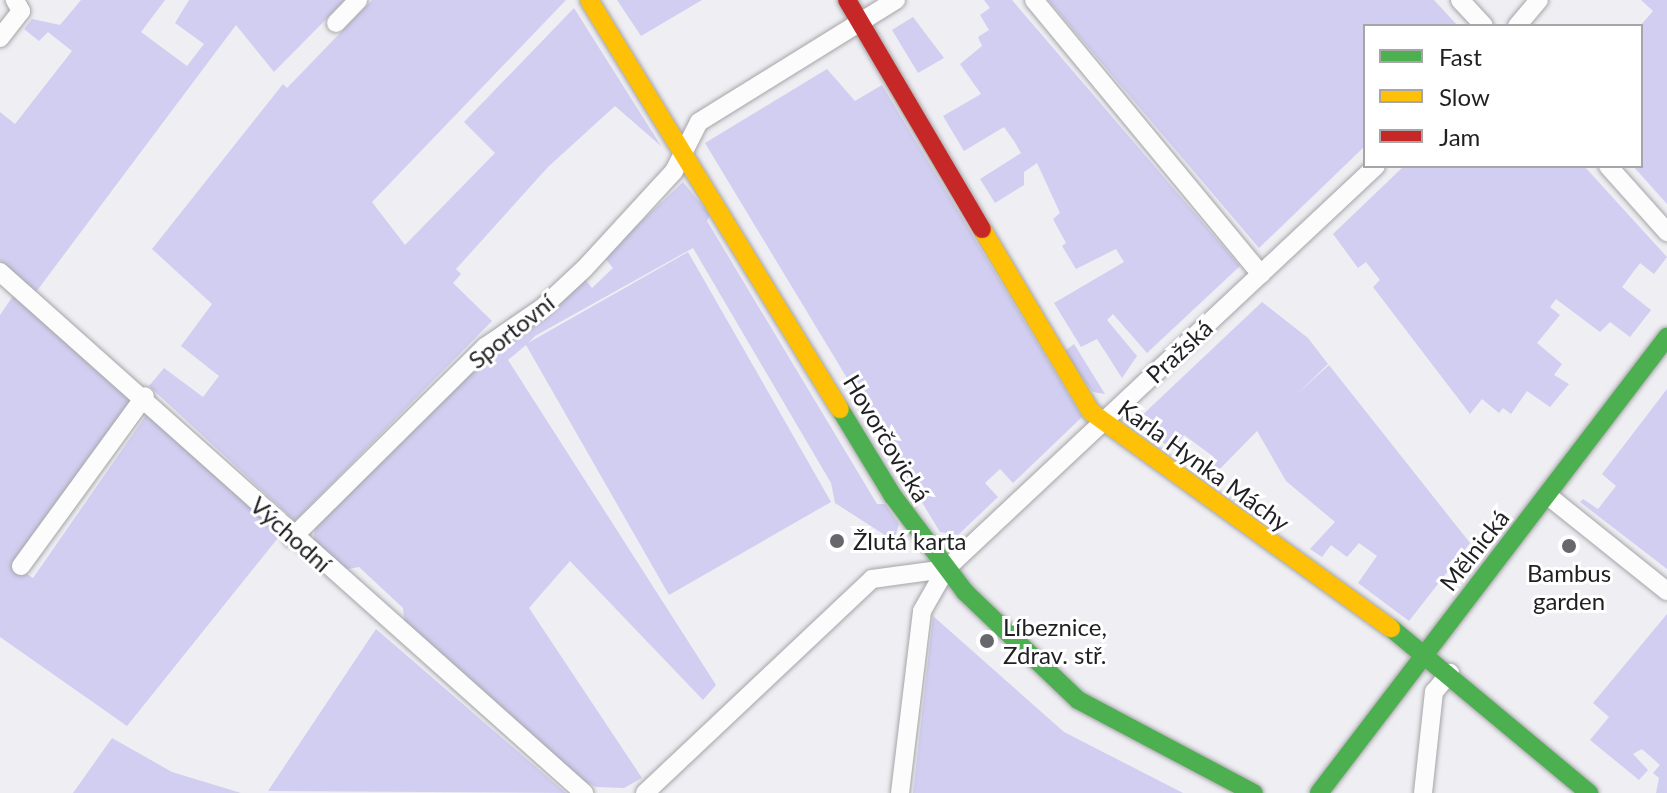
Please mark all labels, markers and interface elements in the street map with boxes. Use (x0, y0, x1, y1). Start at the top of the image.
legend (1363, 24, 1643, 168)
text: Fast (1439, 42, 1482, 71)
text: Slow (1439, 82, 1490, 111)
text: Jam (1439, 122, 1480, 151)
street label: Sportovní (462, 288, 560, 374)
street label: Pražská (1140, 313, 1218, 389)
street label: Hovorčovická (838, 369, 936, 507)
street label: Karla Hynka Máchy (1113, 393, 1295, 537)
street label: Východní (245, 490, 337, 578)
street label: Mělnická (1433, 504, 1515, 596)
place label: Žlutá karta (853, 527, 966, 555)
marker: Žlutá karta (828, 532, 846, 550)
marker: Bambus garden (1560, 537, 1578, 555)
place label: Bambus garden (1527, 559, 1611, 615)
place label: Líbeznice, Zdrav. stř. (1003, 613, 1107, 669)
marker: Líbeznice, Zdrav. stř. (978, 632, 996, 650)

